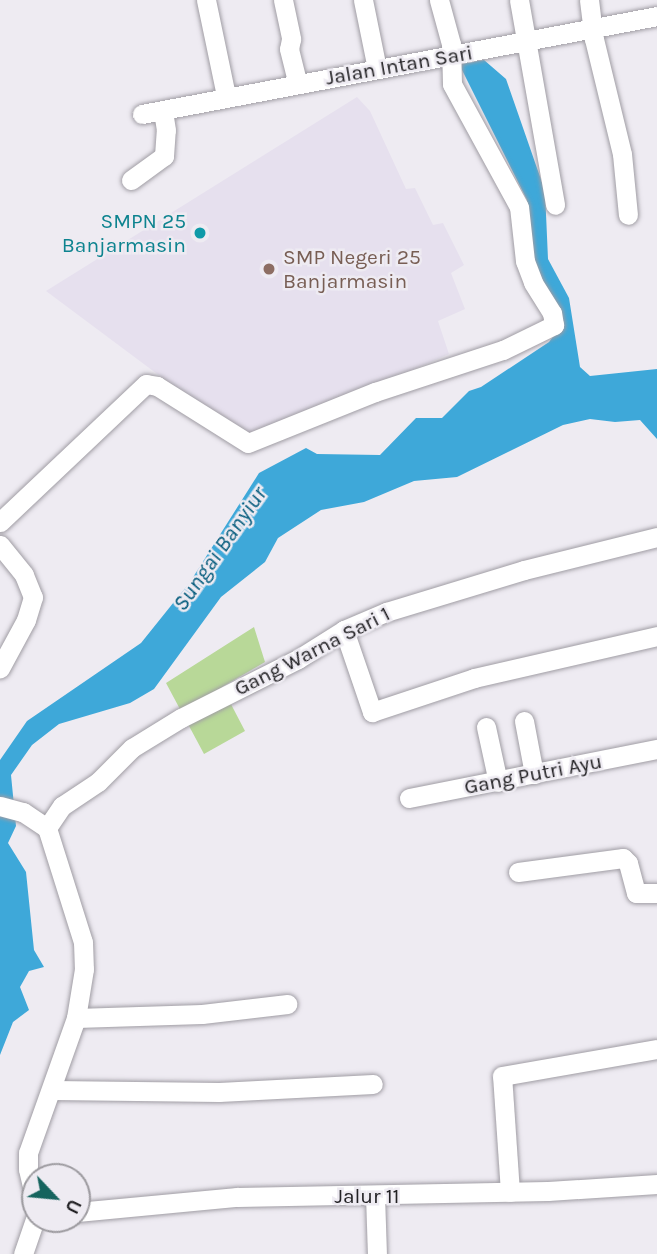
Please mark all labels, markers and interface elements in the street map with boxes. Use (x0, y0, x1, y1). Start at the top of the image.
street label: Jalan Intan Sari (323, 40, 475, 90)
place label: SMPN 25 Banjarmasin (62, 208, 186, 258)
marker: SMPN 25 Banjarmasin (192, 225, 208, 241)
place label: SMP Negeri 25 Banjarmasin (283, 244, 421, 294)
marker: SMP Negeri 25 Banjarmasin (261, 261, 277, 277)
water label: Sungai Banyiur (167, 481, 273, 617)
street label: Gang Warna Sari 1 (230, 601, 394, 701)
street label: Gang Putri Ayu (462, 748, 604, 800)
north arrow (21, 1163, 91, 1233)
street label: Jalur 11 (334, 1183, 400, 1209)
text: U (60, 1196, 86, 1217)

